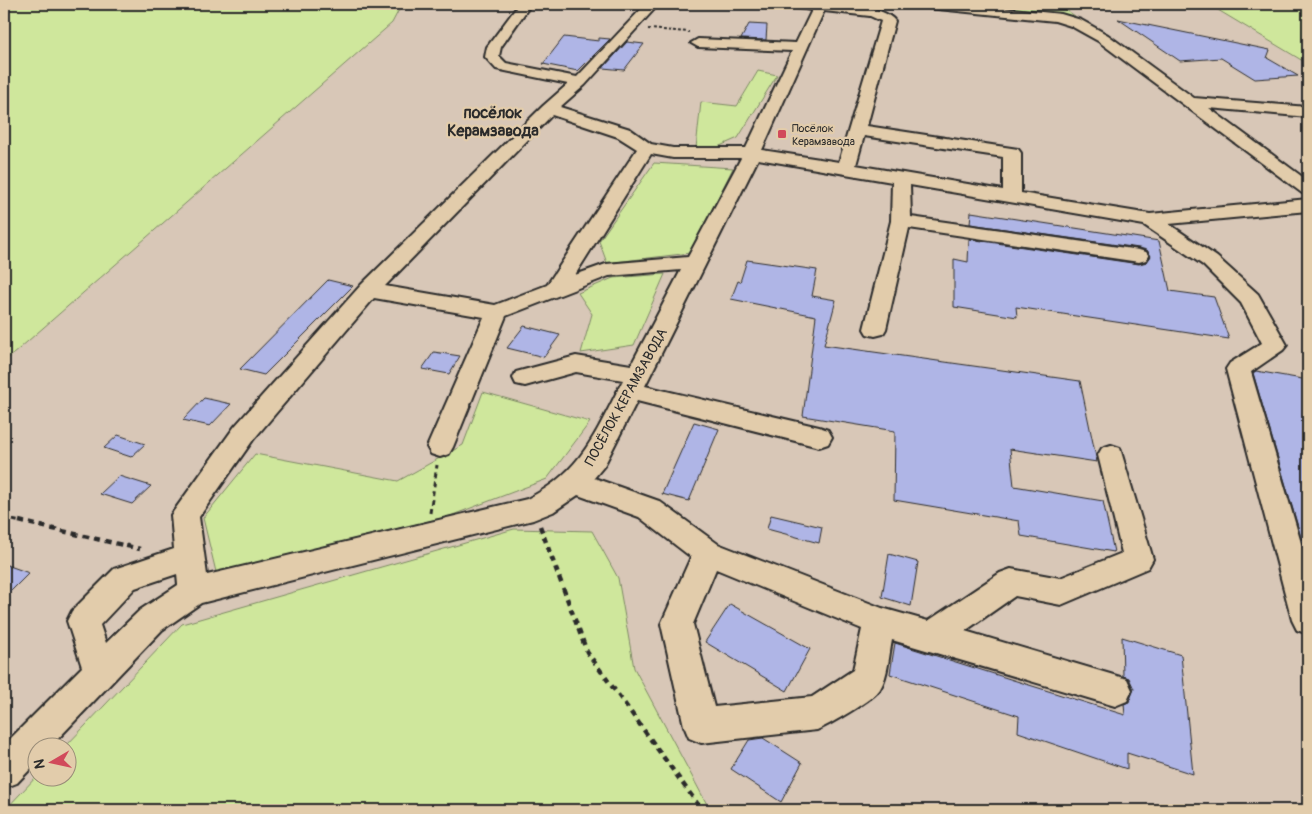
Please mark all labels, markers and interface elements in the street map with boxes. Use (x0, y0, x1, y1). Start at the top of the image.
district label: посёлок Керамзавода (447, 103, 539, 141)
place label: Посёлок Керамзавода (792, 122, 855, 148)
marker: Посёлок Керамзавода (776, 128, 788, 140)
street label: ПОСЁЛОК КЕРАМЗАВОДА (581, 325, 671, 469)
north arrow (28, 736, 78, 786)
text: N (31, 758, 49, 770)

